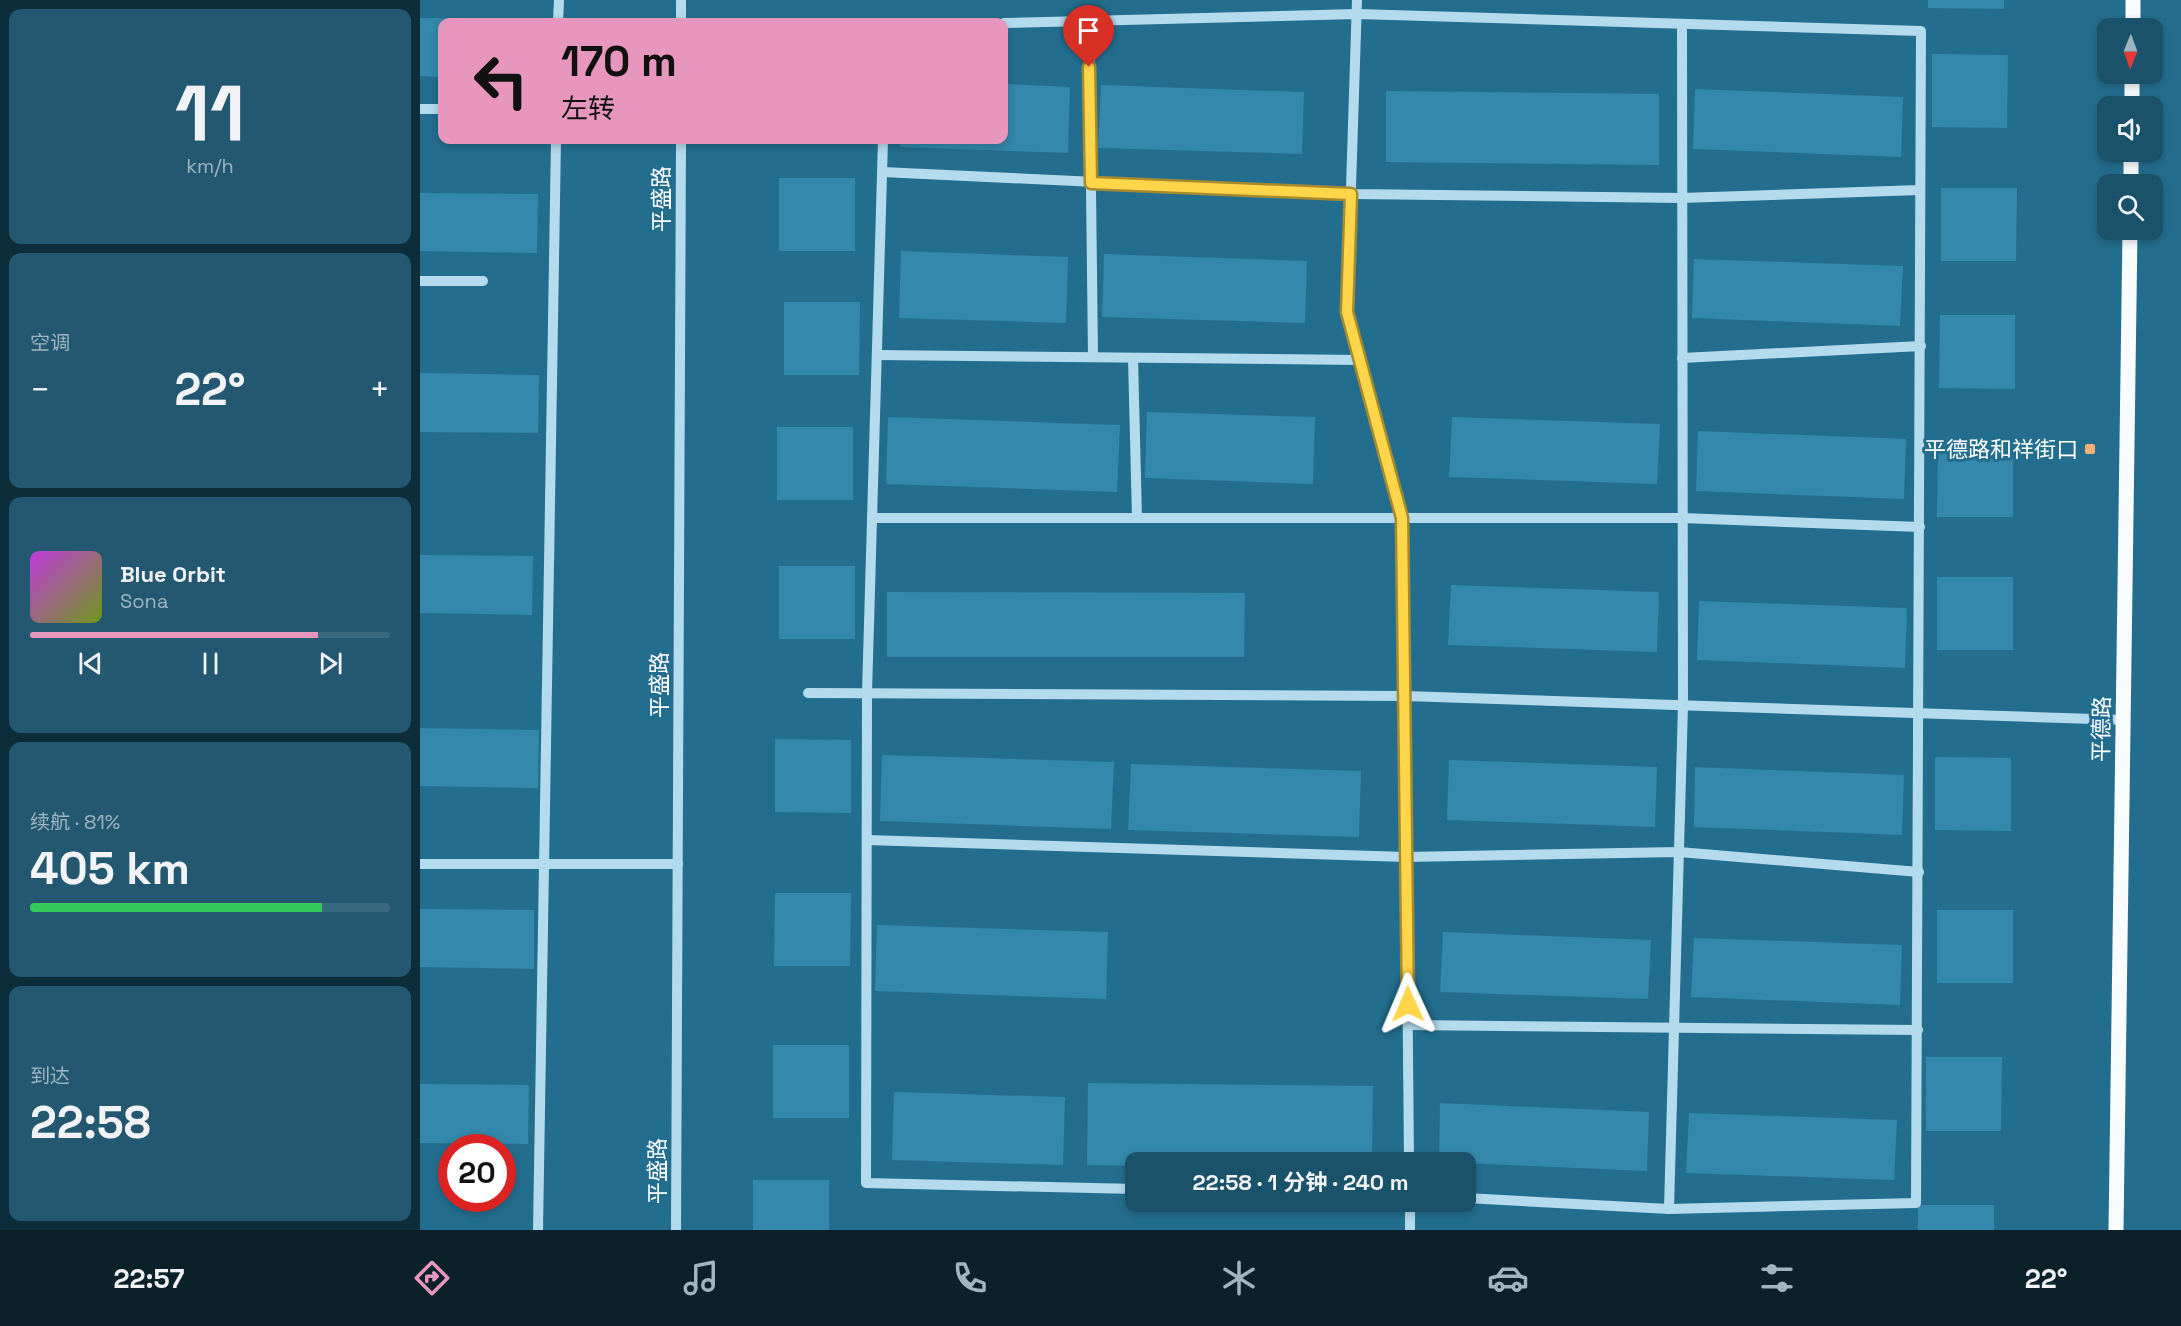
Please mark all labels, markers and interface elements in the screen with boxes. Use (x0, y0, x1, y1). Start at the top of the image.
pin (1063, 5, 1114, 67)
icon: arrive (1072, 14, 1105, 47)
north arrow (2097, 18, 2163, 84)
map controls (2097, 18, 2163, 240)
text: 170 m (561, 35, 677, 88)
icon: left (462, 42, 540, 120)
text: 11 (175, 64, 245, 164)
text: 左转 (561, 91, 615, 126)
button: sound (2097, 96, 2163, 162)
text: km/h (186, 153, 234, 179)
street label: 平盛路 (647, 166, 675, 232)
button: search (2097, 174, 2163, 240)
text: 空调 (30, 330, 70, 356)
text: 22° (174, 361, 246, 418)
text: − (30, 369, 50, 411)
text: + (370, 369, 390, 411)
place label: 平德路和祥街口 (1924, 435, 2078, 463)
marker: 平德路和祥街口 (2083, 442, 2097, 456)
text: Blue Orbit (120, 560, 226, 588)
text: Sona (120, 588, 168, 614)
icon: previous (74, 647, 107, 680)
icon: pause (194, 647, 227, 680)
icon: next (314, 647, 347, 680)
street label: 平盛路 (645, 652, 673, 718)
street label: 平德路 (2086, 696, 2116, 762)
text: 续航 · 81% (30, 809, 120, 835)
text: 405 km (30, 840, 190, 897)
position arrow (1376, 972, 1440, 1036)
text: 到达 (30, 1063, 70, 1089)
text: 22:58 (30, 1094, 151, 1151)
speed limit sign: 20 (438, 1134, 516, 1212)
street label: 平盛路 (643, 1138, 671, 1204)
text: 22:58 · 1 分钟 · 240 m (1193, 1168, 1408, 1196)
icon: directions (411, 1257, 453, 1299)
icon: music (680, 1257, 722, 1299)
icon: phone (949, 1257, 991, 1299)
icon: climate (1218, 1257, 1260, 1299)
icon: car (1487, 1257, 1529, 1299)
icon: filters (1756, 1257, 1798, 1299)
text: 22:57 (113, 1261, 184, 1296)
text: 22° (2025, 1261, 2067, 1296)

